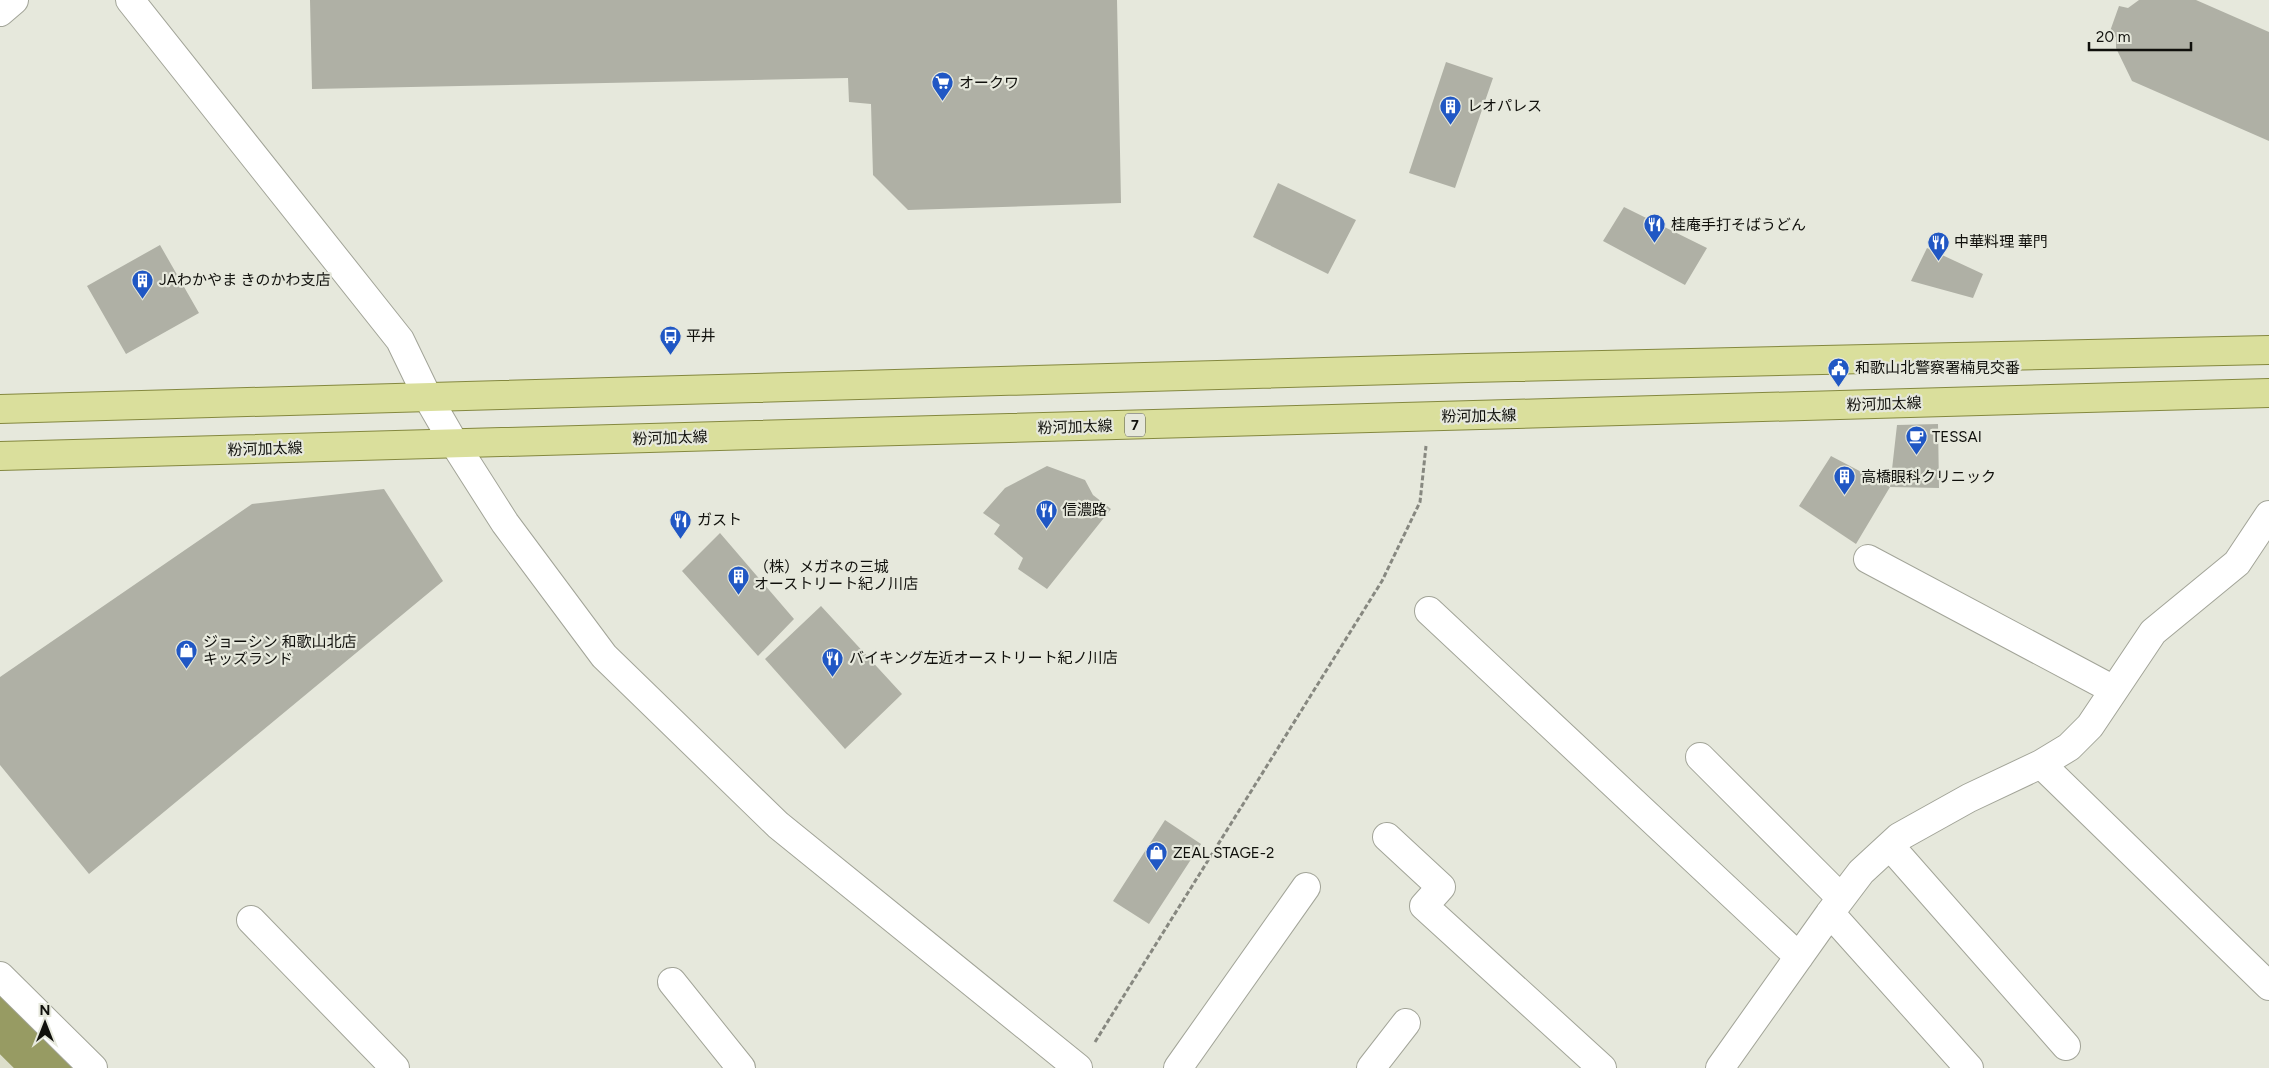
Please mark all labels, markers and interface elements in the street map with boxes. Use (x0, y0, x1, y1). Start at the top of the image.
scale bar (2089, 20, 2192, 52)
text: 20 m (2096, 28, 2130, 46)
supermarket icon: オークワ (931, 71, 955, 102)
place label: オークワ (959, 74, 1019, 92)
building icon: レオパレス (1439, 94, 1463, 125)
place label: レオパレス (1467, 97, 1542, 115)
restaurant icon: 桂庵手打そばうどん (1643, 213, 1667, 244)
place label: 桂庵手打そばうどん (1671, 216, 1806, 234)
restaurant icon: 中華料理 華門 (1926, 230, 1950, 261)
place label: 中華料理 華門 (1954, 233, 2048, 251)
building icon: JAわかやま きのかわ支店 (131, 268, 155, 299)
place label: JAわかやま きのかわ支店 (159, 271, 331, 289)
bus stop icon: 平井 (658, 324, 682, 355)
place label: 平井 (686, 327, 716, 345)
public building icon: 和歌山北警察署楠見交番 (1827, 356, 1851, 387)
place label: 和歌山北警察署楠見交番 (1855, 359, 2020, 377)
street label: 粉河加太線 (1846, 394, 1922, 414)
street label: 粉河加太線 (1441, 406, 1517, 426)
road number: 7 (1125, 414, 1145, 436)
street label: 粉河加太線 (1037, 417, 1113, 437)
cafe icon: TESSAI (1904, 425, 1928, 456)
street label: 粉河加太線 (632, 428, 708, 448)
place label: TESSAI (1932, 428, 1982, 446)
street label: 粉河加太線 (227, 439, 303, 459)
building icon: 高橋眼科クリニック (1833, 465, 1857, 496)
place label: 高橋眼科クリニック (1861, 468, 1996, 486)
restaurant icon: 信濃路 (1034, 498, 1058, 529)
place label: 信濃路 (1062, 501, 1107, 519)
restaurant icon: ガスト (669, 508, 693, 539)
place label: ガスト (697, 511, 742, 529)
place label: （株）メガネの三城 オーストリート紀ノ川店 (754, 558, 918, 593)
building icon: （株）メガネの三城 オーストリート紀ノ川店 (726, 564, 750, 595)
place label: ジョーシン 和歌山北店 キッズランド (203, 633, 356, 668)
shop icon: ジョーシン 和歌山北店 キッズランド (175, 639, 199, 670)
restaurant icon: バイキング左近オーストリート紀ノ川店 (821, 646, 845, 677)
place label: バイキング左近オーストリート紀ノ川店 (849, 649, 1118, 667)
shop icon: ZEAL STAGE-2 (1145, 841, 1169, 872)
place label: ZEAL STAGE-2 (1173, 844, 1274, 862)
north arrow (20, 998, 70, 1048)
text: N (40, 1002, 50, 1019)

